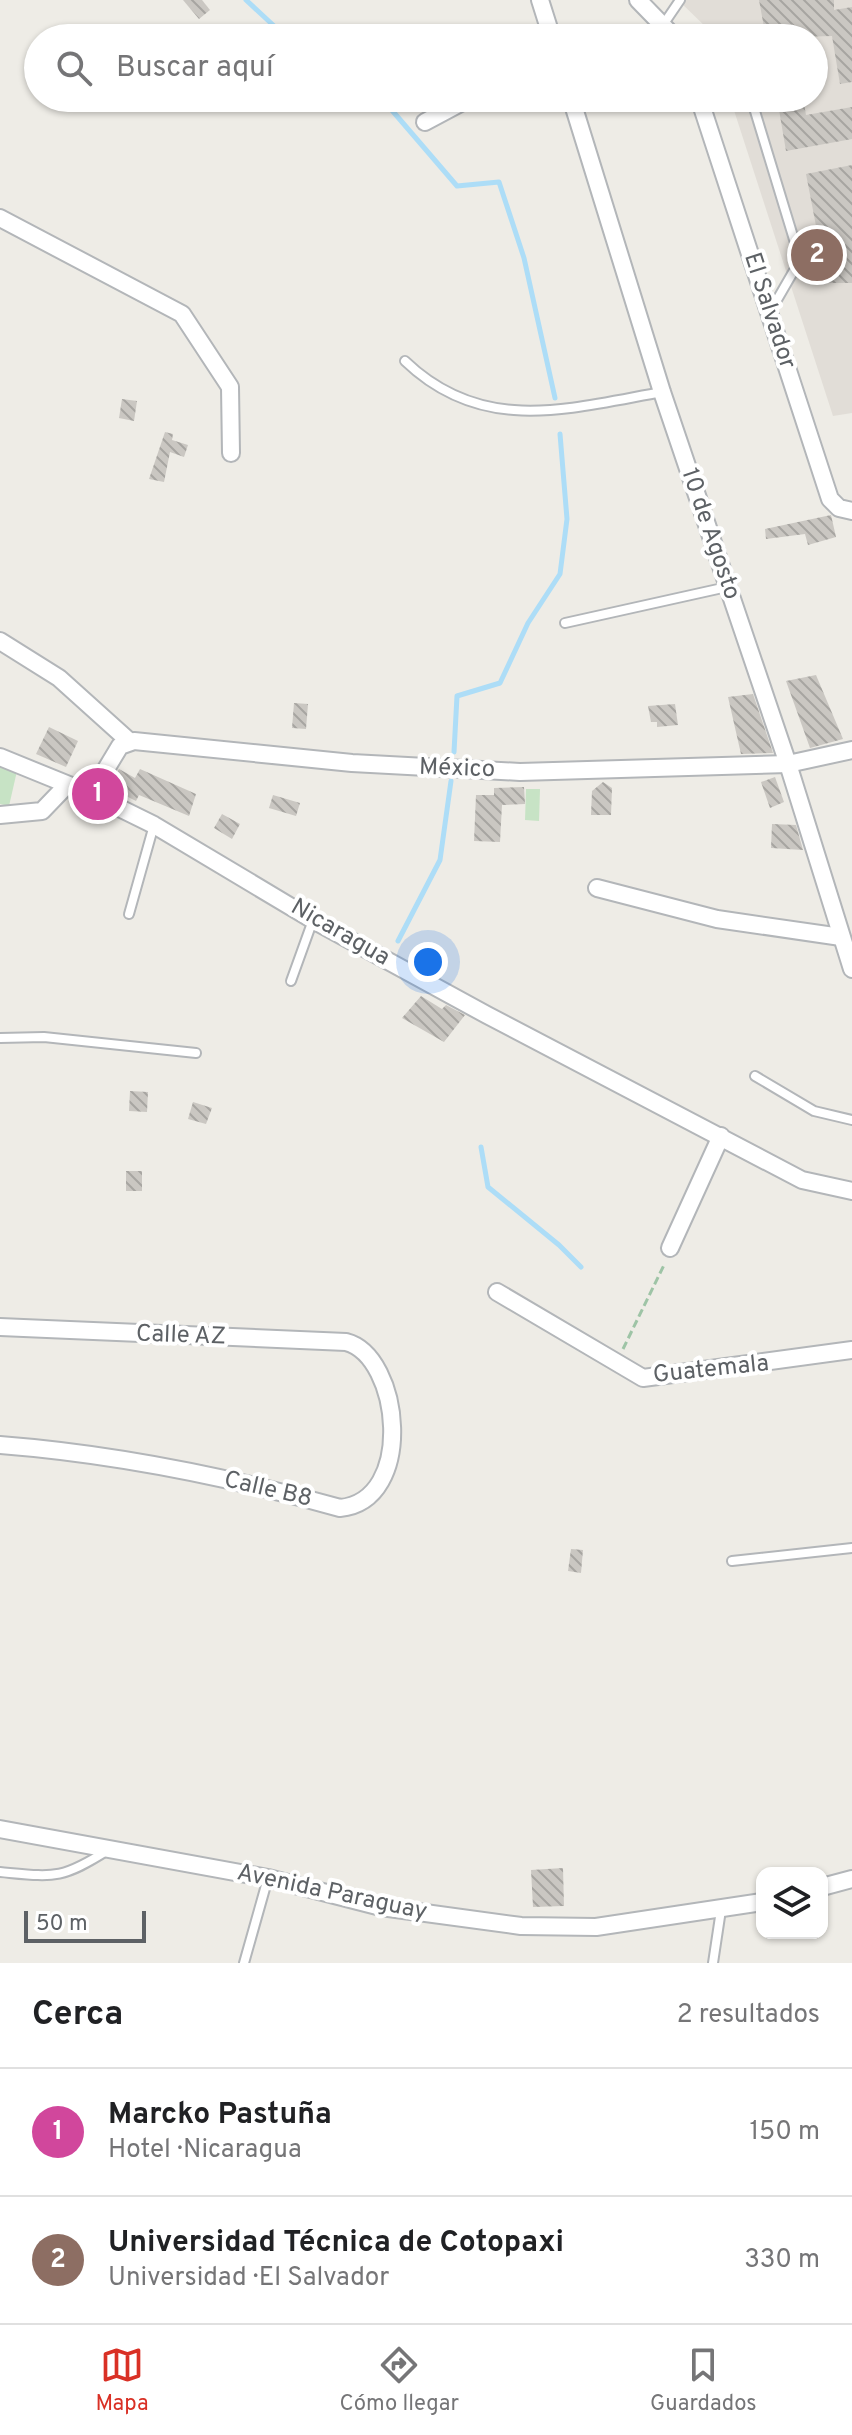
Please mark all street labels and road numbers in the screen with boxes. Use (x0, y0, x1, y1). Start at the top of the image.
street label: El Salvador (736, 249, 802, 373)
street label: 10 de Agosto (674, 464, 746, 604)
street label: México (418, 753, 496, 785)
street label: Nicaragua (285, 893, 395, 973)
street label: Calle AZ (135, 1319, 227, 1353)
street label: Guatemala (652, 1349, 770, 1391)
street label: Calle B8 (221, 1465, 315, 1515)
street label: Avenida Paraguay (234, 1858, 430, 1928)

